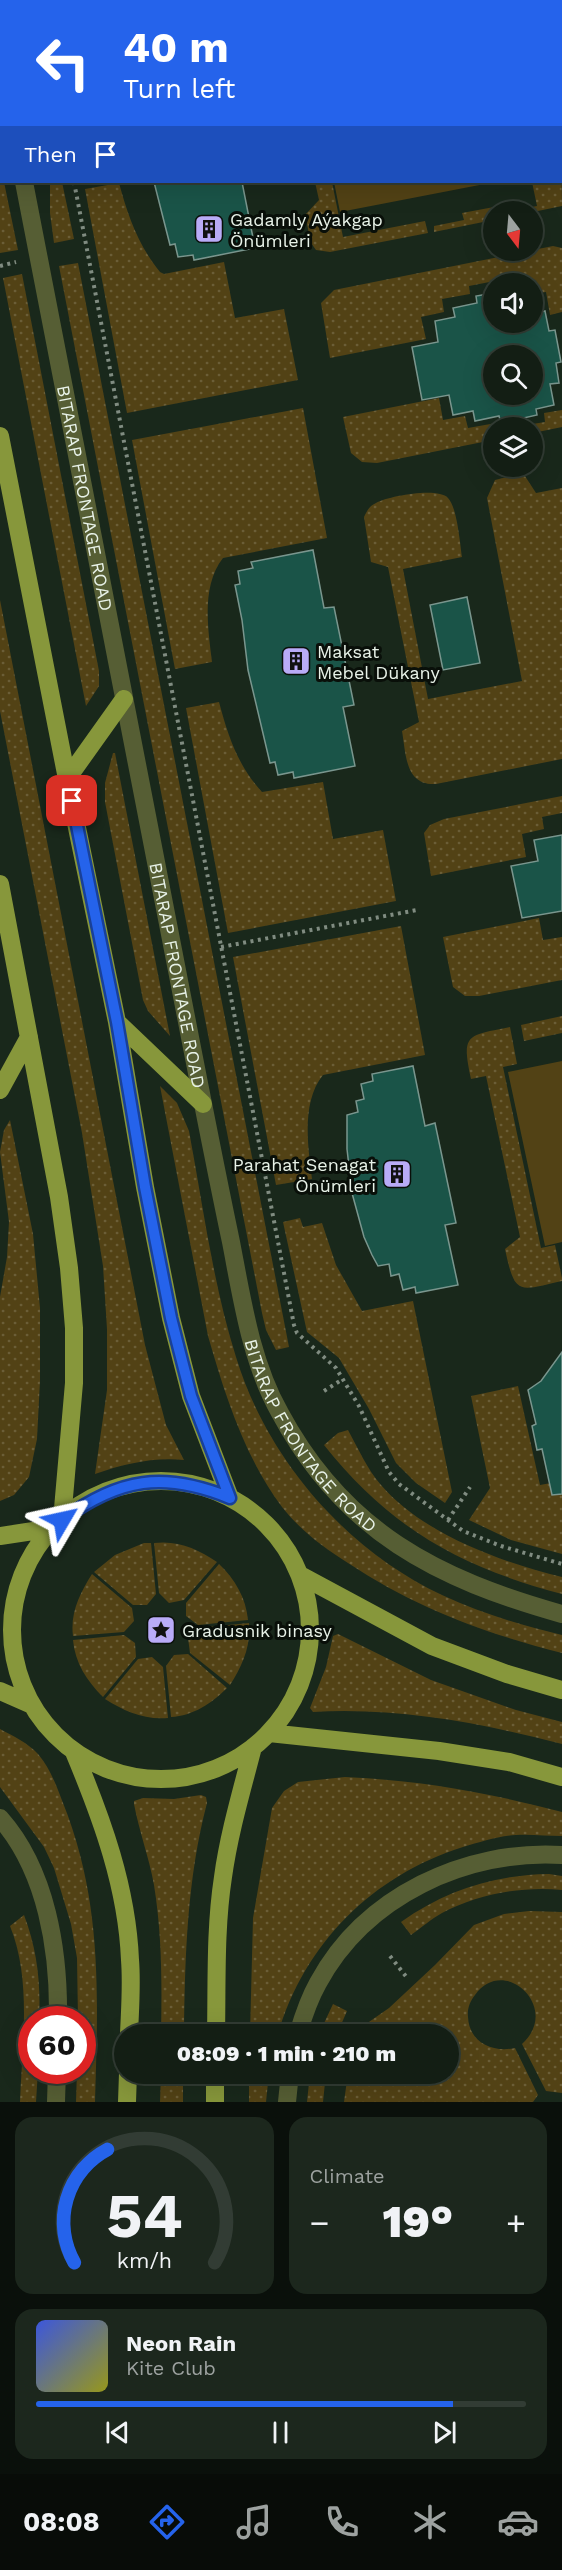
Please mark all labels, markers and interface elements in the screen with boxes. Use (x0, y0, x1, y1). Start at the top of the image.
text: 40 m (123, 23, 229, 72)
icon: left (24, 24, 102, 102)
text: Turn left (123, 73, 235, 105)
icon: arrive (89, 138, 122, 171)
text: Then (24, 142, 77, 167)
north arrow (483, 201, 543, 261)
map controls (483, 201, 543, 477)
place label: Gadamly Aýakgap Önümleri (230, 209, 383, 251)
building icon: Gadamly Aýakgap Önümleri (193, 213, 225, 245)
button: sound (483, 273, 543, 333)
button: search (483, 345, 543, 405)
street label: BITARAP FRONTAGE ROAD (53, 383, 118, 613)
button: layers (483, 417, 543, 477)
place label: Maksat Mebel Dükany (317, 641, 440, 683)
building icon: Maksat Mebel Dükany (280, 645, 312, 677)
pin (46, 775, 97, 826)
icon: arrive (55, 784, 88, 817)
street label: BITARAP FRONTAGE ROAD (146, 860, 210, 1090)
place label: Parahat Senagat Önümleri (233, 1154, 376, 1196)
building icon: Parahat Senagat Önümleri (381, 1158, 413, 1190)
street label: BITARAP FRONTAGE ROAD (241, 1336, 381, 1536)
position arrow (30, 1488, 94, 1552)
place icon: Gradusnik binasy (145, 1614, 177, 1646)
place label: Gradusnik binasy (182, 1620, 332, 1641)
speed limit sign: 60 (18, 2006, 96, 2084)
text: 08:09 · 1 min · 210 m (177, 2041, 396, 2066)
text: Climate (310, 2164, 385, 2188)
text: 54 (106, 2179, 183, 2252)
text: 19° (382, 2195, 453, 2248)
text: − (310, 2203, 329, 2242)
text: + (506, 2203, 526, 2242)
text: km/h (117, 2248, 172, 2273)
text: Neon Rain (126, 2331, 236, 2356)
text: Kite Club (126, 2356, 216, 2380)
icon: previous (101, 2416, 134, 2449)
icon: pause (264, 2416, 297, 2449)
icon: next (428, 2416, 461, 2449)
icon: directions (146, 2501, 188, 2543)
icon: music (233, 2501, 275, 2543)
icon: phone (321, 2501, 363, 2543)
icon: climate (409, 2501, 451, 2543)
icon: car (497, 2501, 539, 2543)
text: 08:08 (23, 2506, 100, 2538)

